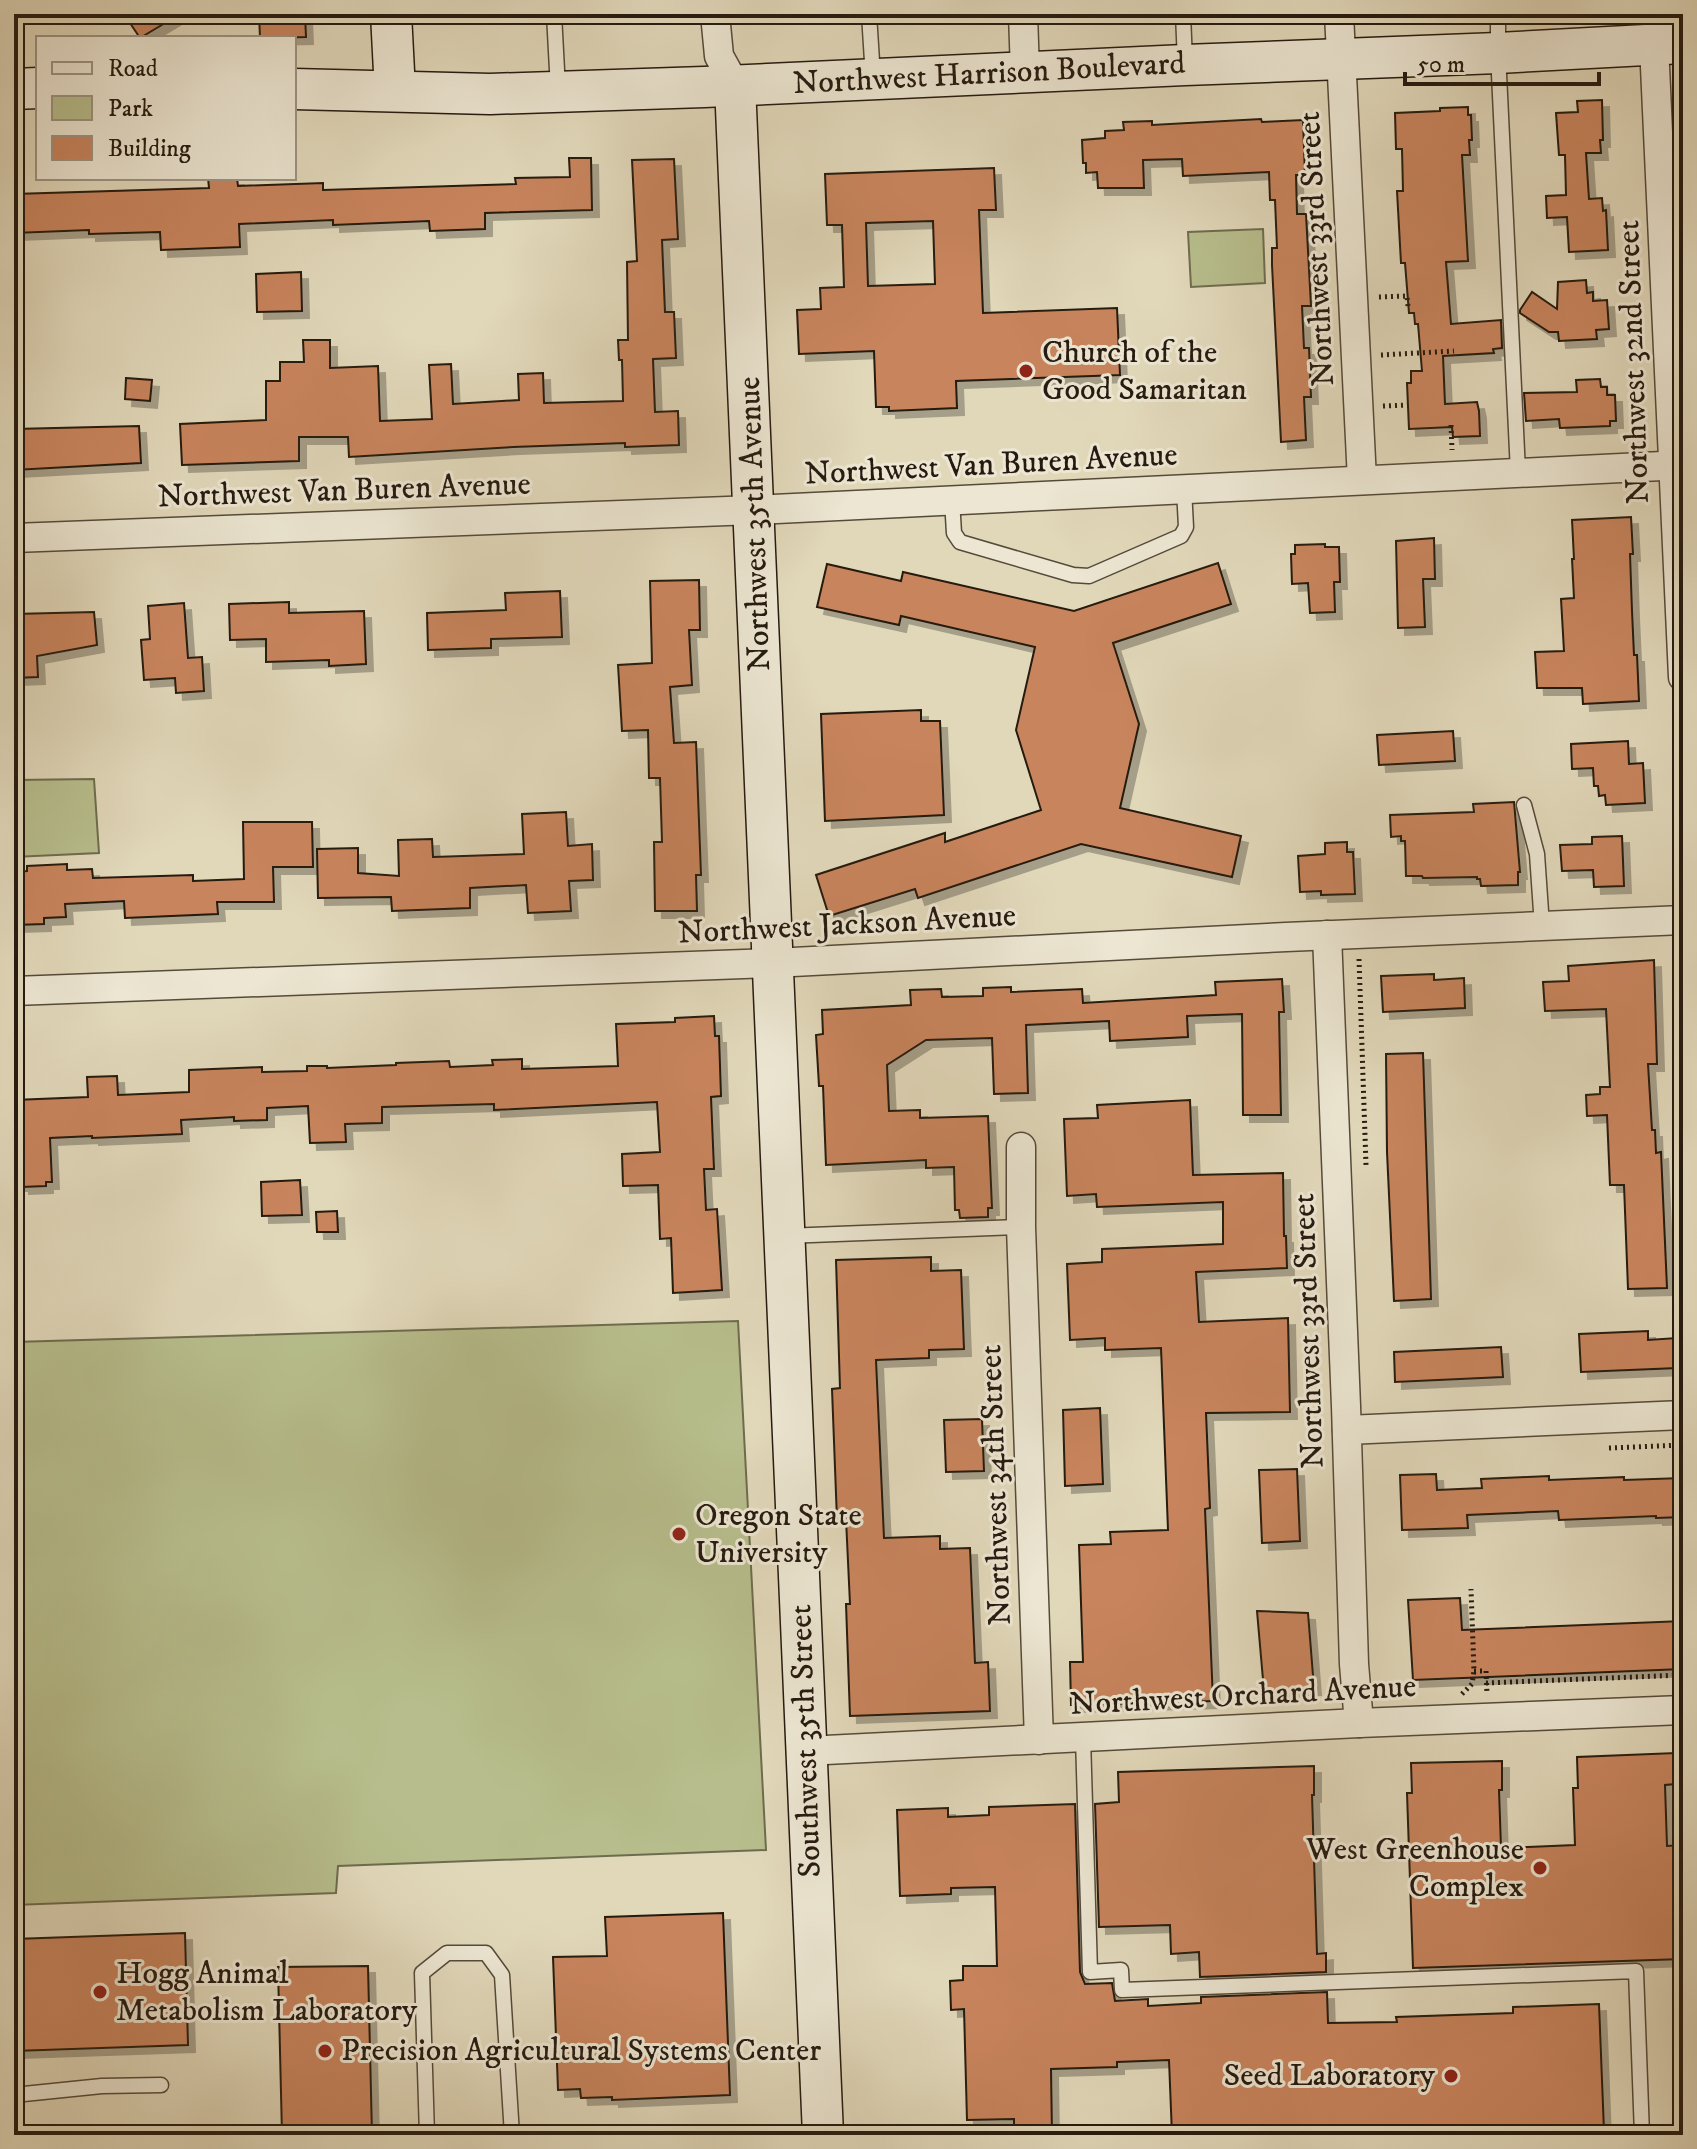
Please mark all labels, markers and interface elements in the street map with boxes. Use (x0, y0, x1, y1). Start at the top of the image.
legend (36, 36, 296, 180)
scale bar (1405, 36, 1599, 86)
street label: Northwest Harrison Boulevard (792, 44, 1186, 104)
text: 50 m (1417, 50, 1465, 80)
text: Road (108, 54, 158, 84)
text: Park (108, 94, 153, 124)
street label: Northwest 33rd Street (1290, 110, 1344, 388)
text: Building (108, 134, 191, 164)
street label: Northwest 32nd Street (1609, 219, 1659, 505)
place label: Church of the Good Samaritan (1042, 333, 1247, 410)
marker: Church of the Good Samaritan (1017, 362, 1035, 380)
street label: Northwest 35th Avenue (730, 376, 780, 672)
street label: Northwest Van Buren Avenue (804, 435, 1178, 495)
street label: Northwest Van Buren Avenue (157, 464, 531, 518)
street label: Northwest Jackson Avenue (677, 896, 1017, 954)
street label: Northwest 33rd Street (1284, 1193, 1334, 1469)
street label: Northwest 34th Street (971, 1344, 1021, 1626)
place label: Oregon State University (695, 1496, 862, 1573)
marker: Oregon State University (670, 1525, 688, 1543)
street label: Southwest 35th Street (781, 1604, 831, 1878)
street label: Northwest Orchard Avenue (1069, 1667, 1417, 1725)
place label: West Greenhouse Complex (1305, 1830, 1524, 1907)
marker: West Greenhouse Complex (1531, 1859, 1549, 1877)
place label: Hogg Animal Metabolism Laboratory (116, 1954, 418, 2031)
marker: Hogg Animal Metabolism Laboratory (91, 1983, 109, 2001)
place label: Precision Agricultural Systems Center (341, 2031, 821, 2071)
marker: Precision Agricultural Systems Center (316, 2042, 334, 2060)
place label: Seed Laboratory (1224, 2056, 1436, 2096)
marker: Seed Laboratory (1442, 2067, 1460, 2085)

